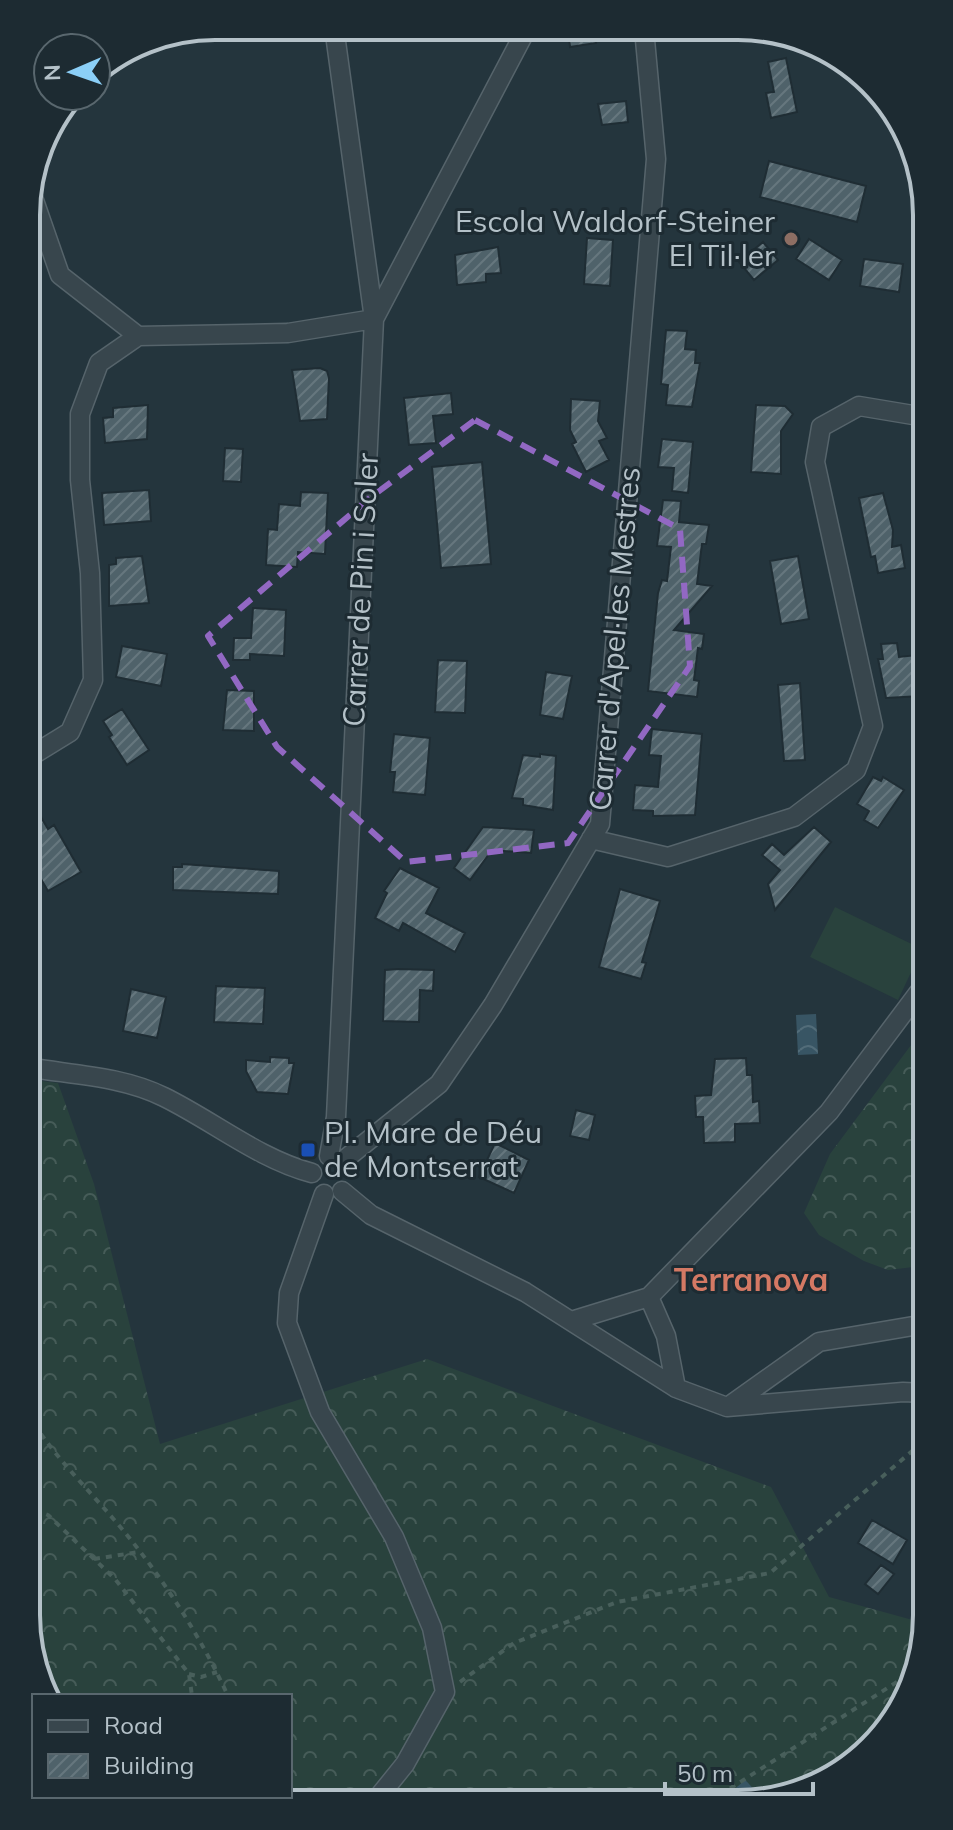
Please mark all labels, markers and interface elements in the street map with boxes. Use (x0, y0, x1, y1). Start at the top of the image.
north arrow (32, 32, 112, 112)
text: N (38, 64, 66, 81)
place label: Escola Waldorf-Steiner El Til·ler (455, 202, 775, 274)
marker: Escola Waldorf-Steiner El Til·ler (782, 230, 800, 248)
street label: Carrer de Pin i Soler (334, 452, 386, 728)
street label: Carrer d'Apel·les Mestres (580, 465, 648, 812)
place label: Pl. Mare de Déu de Montserrat (324, 1113, 542, 1185)
marker: Pl. Mare de Déu de Montserrat (299, 1141, 317, 1159)
district label: Terranova (674, 1259, 828, 1299)
legend (32, 1694, 292, 1798)
text: Road (104, 1710, 163, 1740)
scale bar (665, 1746, 813, 1796)
text: Building (104, 1750, 194, 1780)
text: 50 m (677, 1758, 733, 1788)

